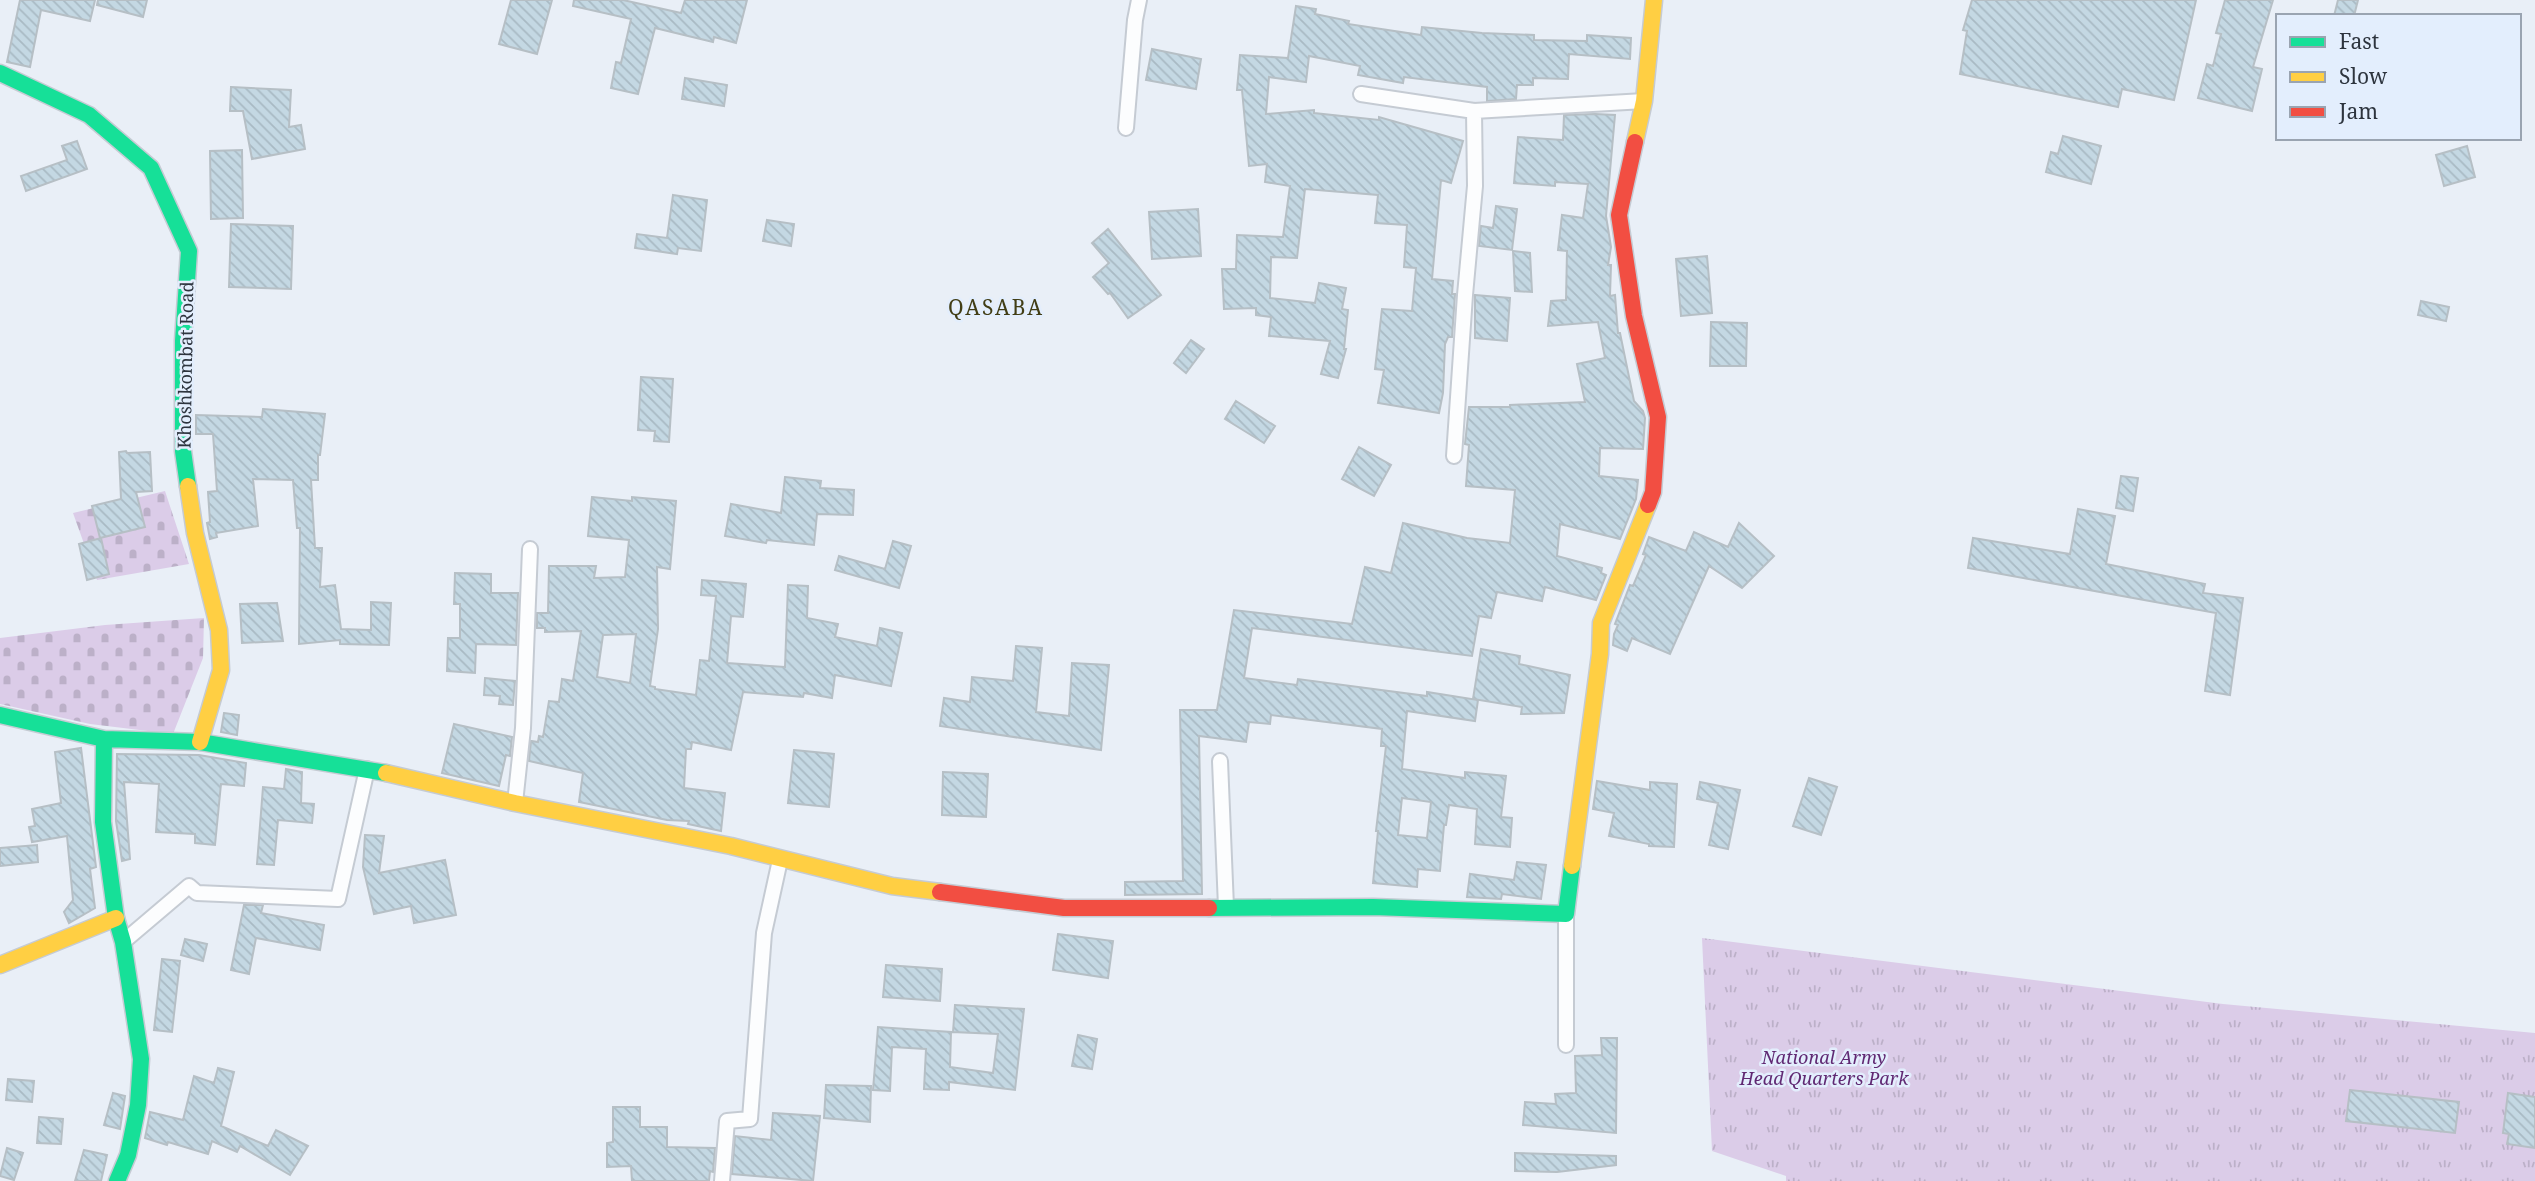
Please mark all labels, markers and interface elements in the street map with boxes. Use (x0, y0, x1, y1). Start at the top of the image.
legend (2276, 14, 2521, 140)
text: Fast (2339, 27, 2379, 55)
text: Slow (2339, 62, 2388, 90)
text: Jam (2338, 97, 2378, 125)
street label: Khoshkombat Road (172, 281, 198, 449)
district label: QASABA (948, 293, 1044, 321)
park label: National Army Head Quarters Park (1739, 1045, 1909, 1090)

